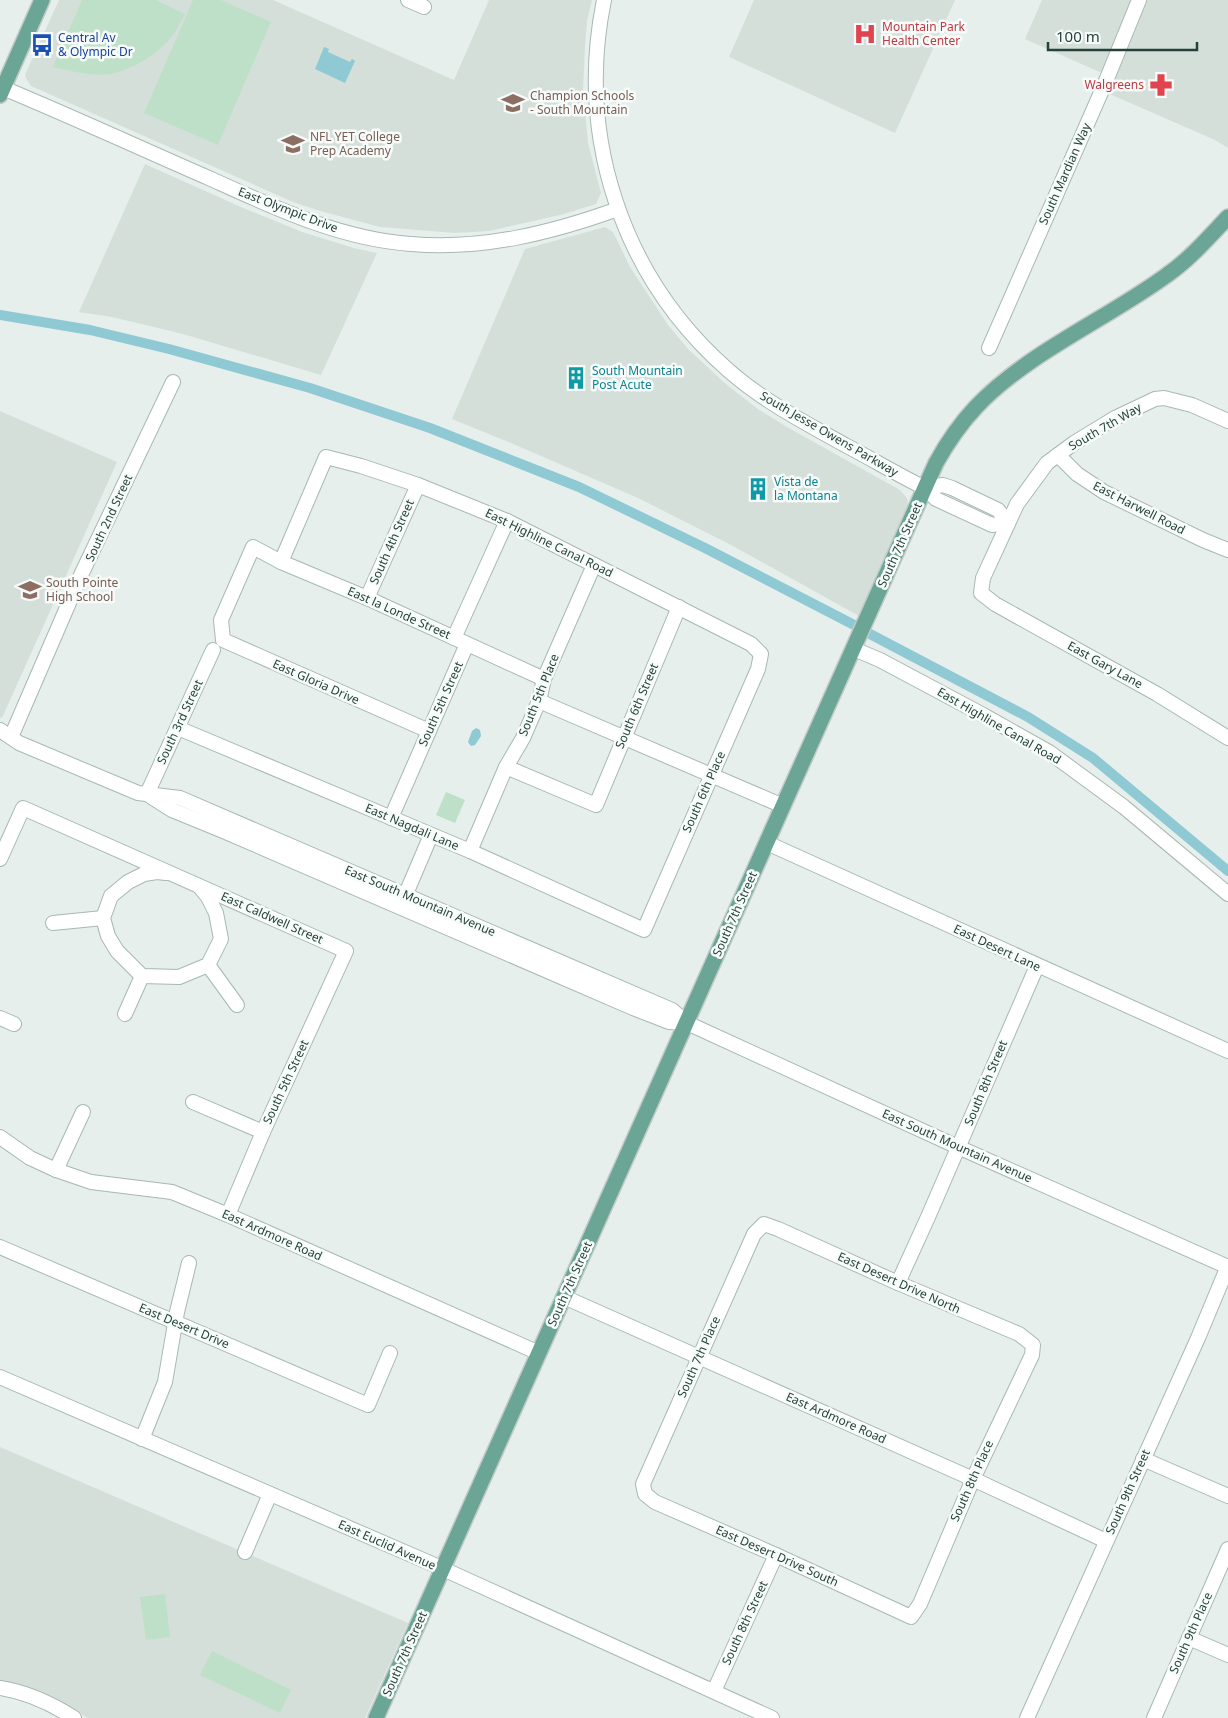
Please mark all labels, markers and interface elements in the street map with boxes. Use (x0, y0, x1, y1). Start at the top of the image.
place label: Mountain Park Health Center (882, 18, 966, 49)
scale bar (1048, 20, 1197, 52)
hospital icon: Mountain Park Health Center (852, 21, 878, 47)
text: 100 m (1056, 26, 1100, 46)
place label: Central Av & Olympic Dr (58, 29, 133, 60)
bus stop icon: Central Av & Olympic Dr (29, 32, 55, 58)
pharmacy icon: Walgreens (1148, 72, 1174, 98)
place label: Walgreens (1084, 76, 1144, 93)
place label: Champion Schools - South Mountain (530, 87, 635, 118)
school or university icon: Champion Schools - South Mountain (500, 90, 526, 116)
street label: South Mardian Way (1034, 119, 1095, 227)
place label: NFL YET College Prep Academy (310, 128, 400, 159)
school or university icon: NFL YET College Prep Academy (280, 131, 306, 157)
street label: East Olympic Drive (236, 183, 341, 236)
place label: South Mountain Post Acute (592, 362, 683, 393)
building icon: South Mountain Post Acute (563, 365, 589, 391)
street label: South Jesse Owens Parkway (757, 387, 902, 481)
street label: South 7th Way (1065, 398, 1145, 454)
street label: South 2nd Street (81, 471, 136, 564)
place label: Vista de la Montana (774, 473, 838, 504)
building icon: Vista de la Montana (745, 476, 771, 502)
street label: East Harwell Road (1090, 477, 1188, 538)
street label: South 4th Street (365, 496, 418, 587)
street label: South 7th Street (873, 499, 926, 590)
street label: East Highline Canal Road (482, 504, 616, 581)
place label: South Pointe High School (46, 574, 118, 605)
school or university icon: South Pointe High School (17, 577, 43, 603)
street label: East la Londe Street (345, 582, 454, 643)
street label: East Gary Lane (1065, 637, 1146, 692)
street label: South 5th Place (514, 651, 563, 739)
street label: East Gloria Drive (270, 655, 362, 708)
street label: South 5th Street (414, 658, 467, 749)
street label: South 6th Street (611, 660, 662, 751)
street label: South 3rd Street (152, 676, 207, 767)
street label: East Highline Canal Road (934, 683, 1064, 768)
street label: South 6th Place (678, 748, 729, 835)
street label: East Nagdali Lane (363, 799, 462, 854)
street label: East South Mountain Avenue (342, 861, 499, 940)
street label: South 7th Street (708, 868, 761, 959)
street label: East Caldwell Street (218, 887, 327, 948)
street label: East Desert Lane (951, 920, 1044, 975)
street label: South 5th Street (259, 1036, 313, 1127)
street label: South 8th Street (960, 1037, 1011, 1128)
street label: East South Mountain Avenue (879, 1105, 1035, 1186)
street label: East Ardmore Road (219, 1205, 325, 1264)
street label: South 7th Street (543, 1238, 596, 1329)
street label: East Desert Drive North (835, 1248, 963, 1317)
street label: East Desert Drive (136, 1299, 232, 1352)
street label: South 7th Place (673, 1313, 724, 1400)
street label: East Ardmore Road (783, 1388, 889, 1447)
street label: South 8th Place (946, 1437, 997, 1524)
street label: South 9th Street (1101, 1446, 1154, 1537)
street label: East Euclid Avenue (336, 1515, 439, 1574)
street label: East Desert Drive South (713, 1521, 841, 1590)
street label: South 8th Street (718, 1577, 772, 1668)
street label: South 9th Place (1165, 1589, 1216, 1676)
street label: South 7th Street (378, 1608, 431, 1699)

